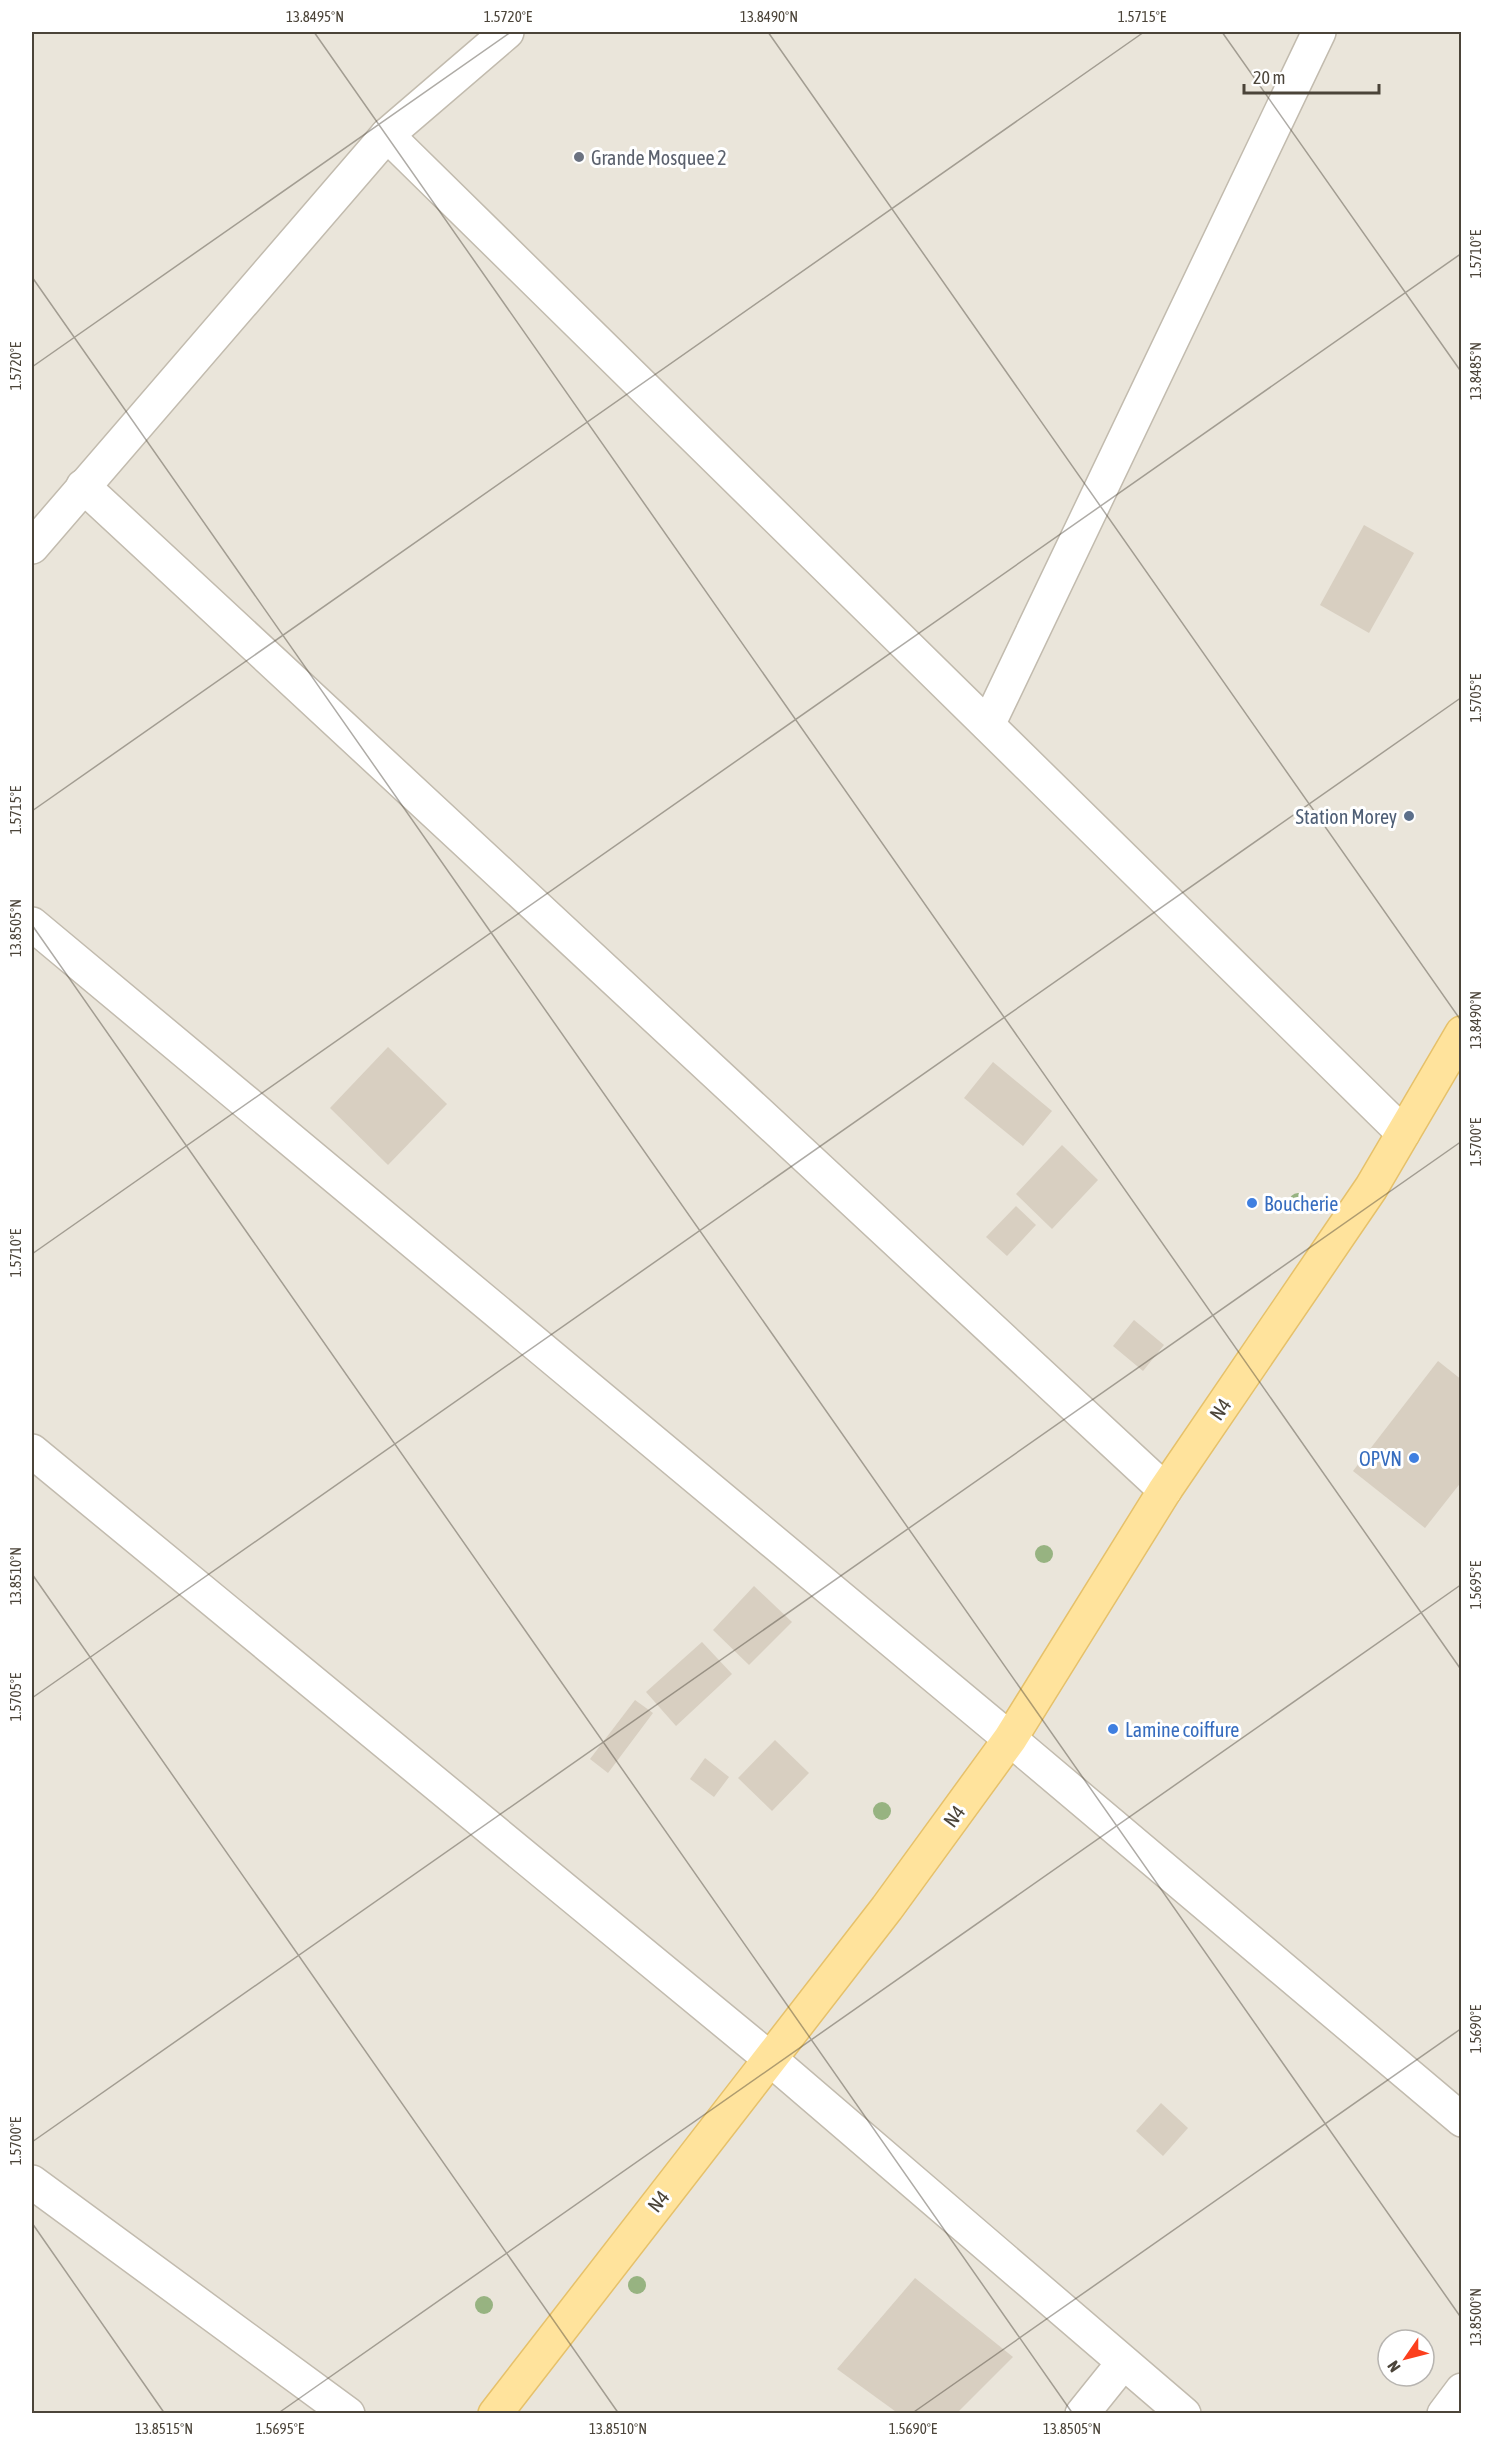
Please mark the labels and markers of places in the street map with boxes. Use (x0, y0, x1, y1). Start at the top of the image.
place label: Grande Mosquee 2 (591, 146, 727, 169)
marker: Grande Mosquee 2 (572, 150, 586, 164)
place label: Station Morey (1296, 805, 1397, 828)
marker: Station Morey (1402, 809, 1416, 823)
place label: Boucherie (1264, 1192, 1338, 1215)
marker: Boucherie (1245, 1196, 1259, 1210)
place label: OPVN (1359, 1447, 1402, 1470)
marker: OPVN (1407, 1451, 1421, 1465)
place label: Lamine coiffure (1125, 1718, 1239, 1741)
marker: Lamine coiffure (1106, 1722, 1120, 1736)

